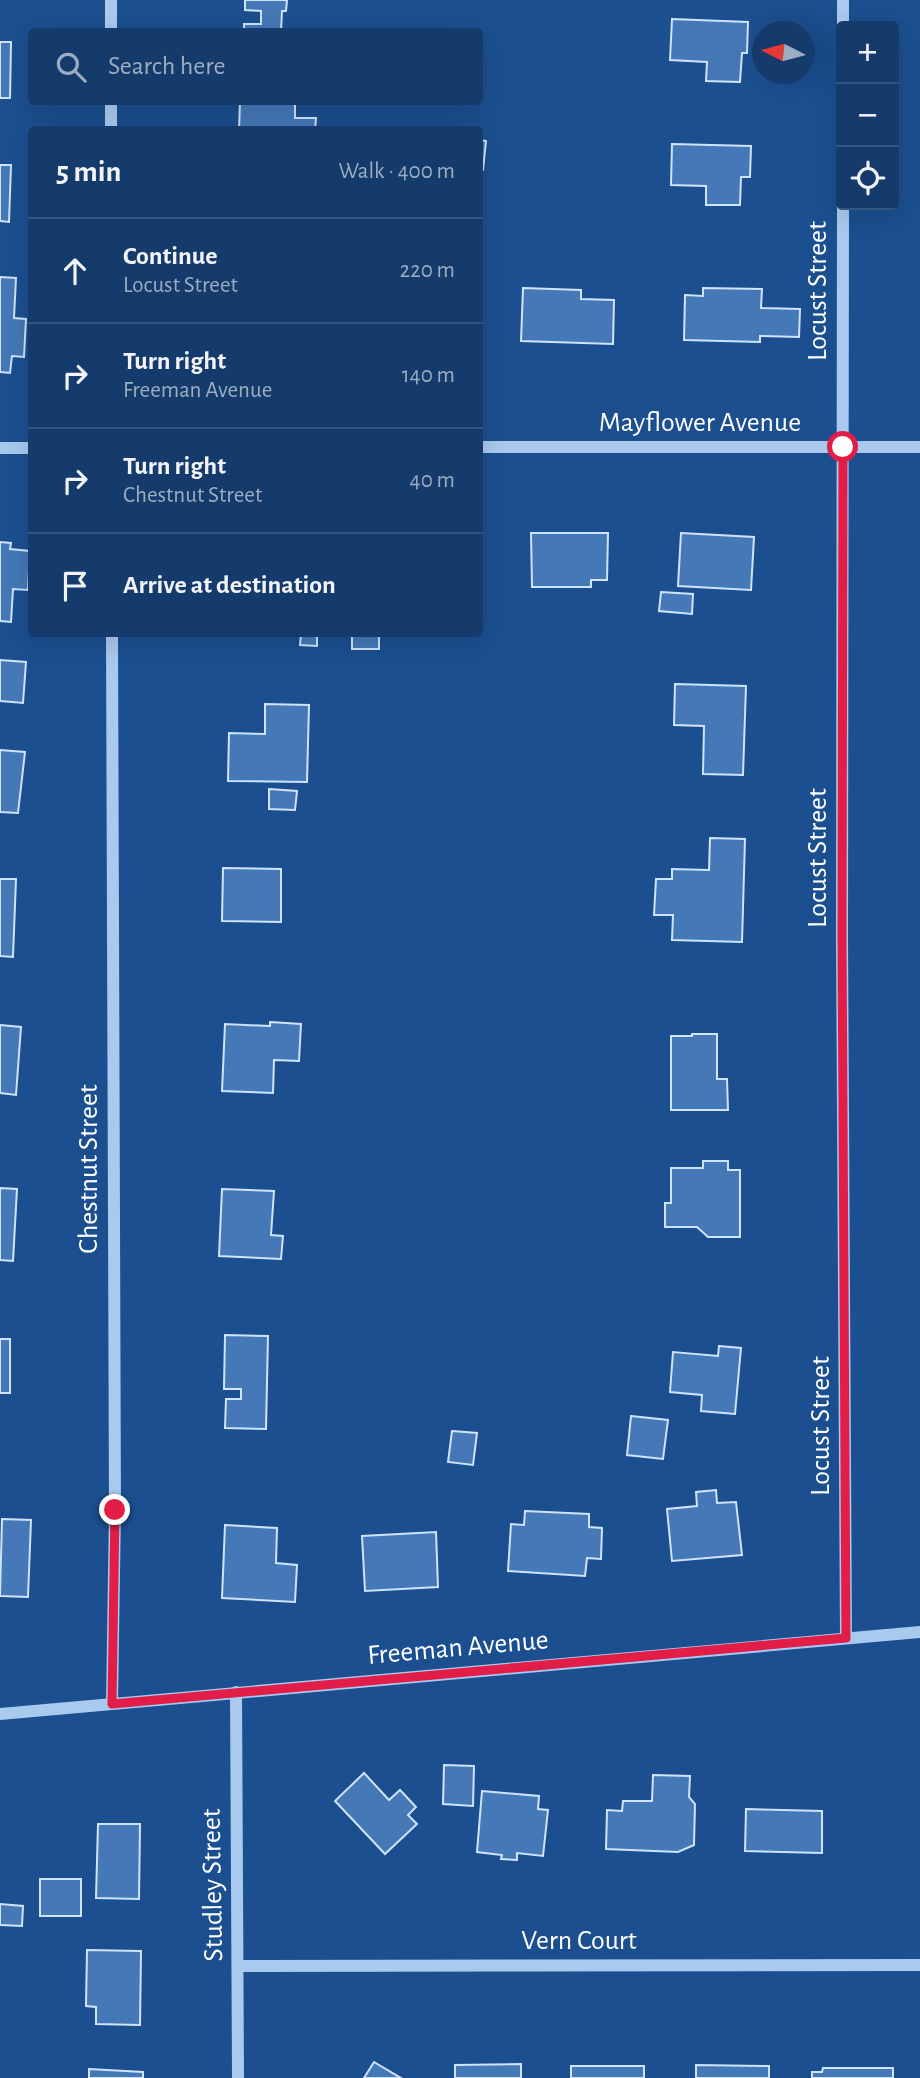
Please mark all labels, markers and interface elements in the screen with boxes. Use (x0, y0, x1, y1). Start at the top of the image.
north arrow (752, 21, 815, 84)
map controls (836, 21, 899, 210)
button: + (836, 21, 899, 84)
search box (28, 28, 483, 105)
icon: search (52, 48, 90, 86)
text: Search here (108, 53, 226, 79)
button: − (836, 84, 899, 147)
button: locate (836, 147, 899, 210)
text: 5 min (56, 157, 121, 187)
text: Walk · 400 m (339, 160, 455, 183)
street label: Locust Street (804, 221, 832, 361)
text: Continue (123, 243, 218, 269)
icon: ahead (56, 252, 94, 290)
text: 220 m (400, 259, 455, 282)
text: Locust Street (123, 274, 238, 297)
text: Turn right (123, 348, 226, 374)
icon: right (56, 357, 94, 395)
text: 140 m (402, 364, 455, 387)
text: Freeman Avenue (123, 379, 272, 402)
street label: Mayflower Avenue (599, 409, 801, 437)
route start (827, 431, 858, 462)
text: Turn right (123, 453, 226, 479)
icon: right (56, 462, 94, 500)
text: 40 m (410, 469, 455, 492)
text: Chestnut Street (123, 484, 262, 507)
icon: arrive (56, 567, 94, 605)
text: Arrive at destination (123, 572, 336, 598)
street label: Locust Street (804, 788, 832, 928)
street label: Chestnut Street (75, 1084, 103, 1254)
street label: Locust Street (807, 1356, 835, 1496)
route end (99, 1494, 130, 1525)
street label: Freeman Avenue (366, 1626, 550, 1670)
street label: Studley Street (198, 1808, 228, 1962)
street label: Vern Court (521, 1927, 637, 1955)

